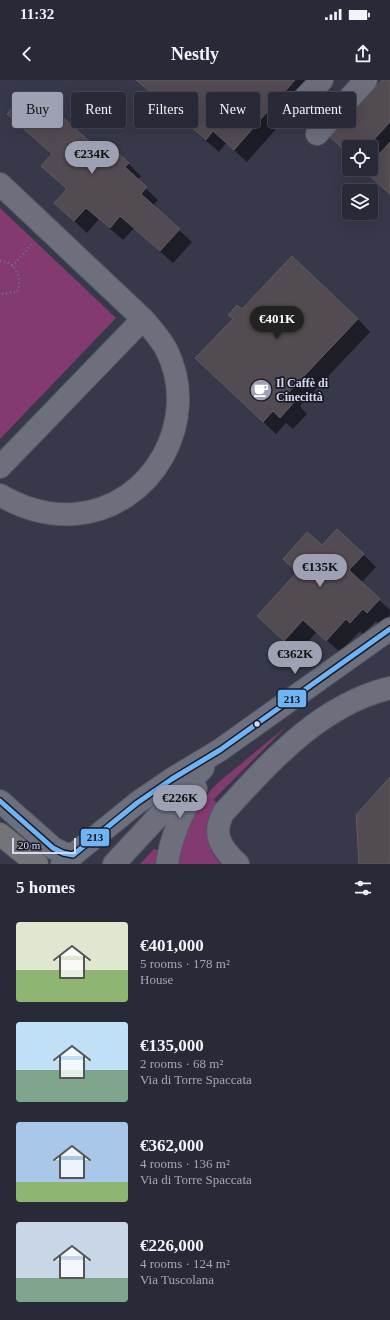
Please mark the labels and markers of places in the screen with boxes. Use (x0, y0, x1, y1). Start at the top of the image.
pin: €234K (64, 141, 120, 175)
pin: €401K (249, 306, 305, 340)
place label: Il Caffè di Cinecittà (276, 376, 329, 404)
cafe icon: Il Caffè di Cinecittà (248, 377, 274, 403)
pin: €135K (292, 554, 348, 588)
pin: €362K (267, 641, 323, 675)
unlabelled marker (252, 719, 262, 729)
pin: €226K (152, 785, 208, 819)

